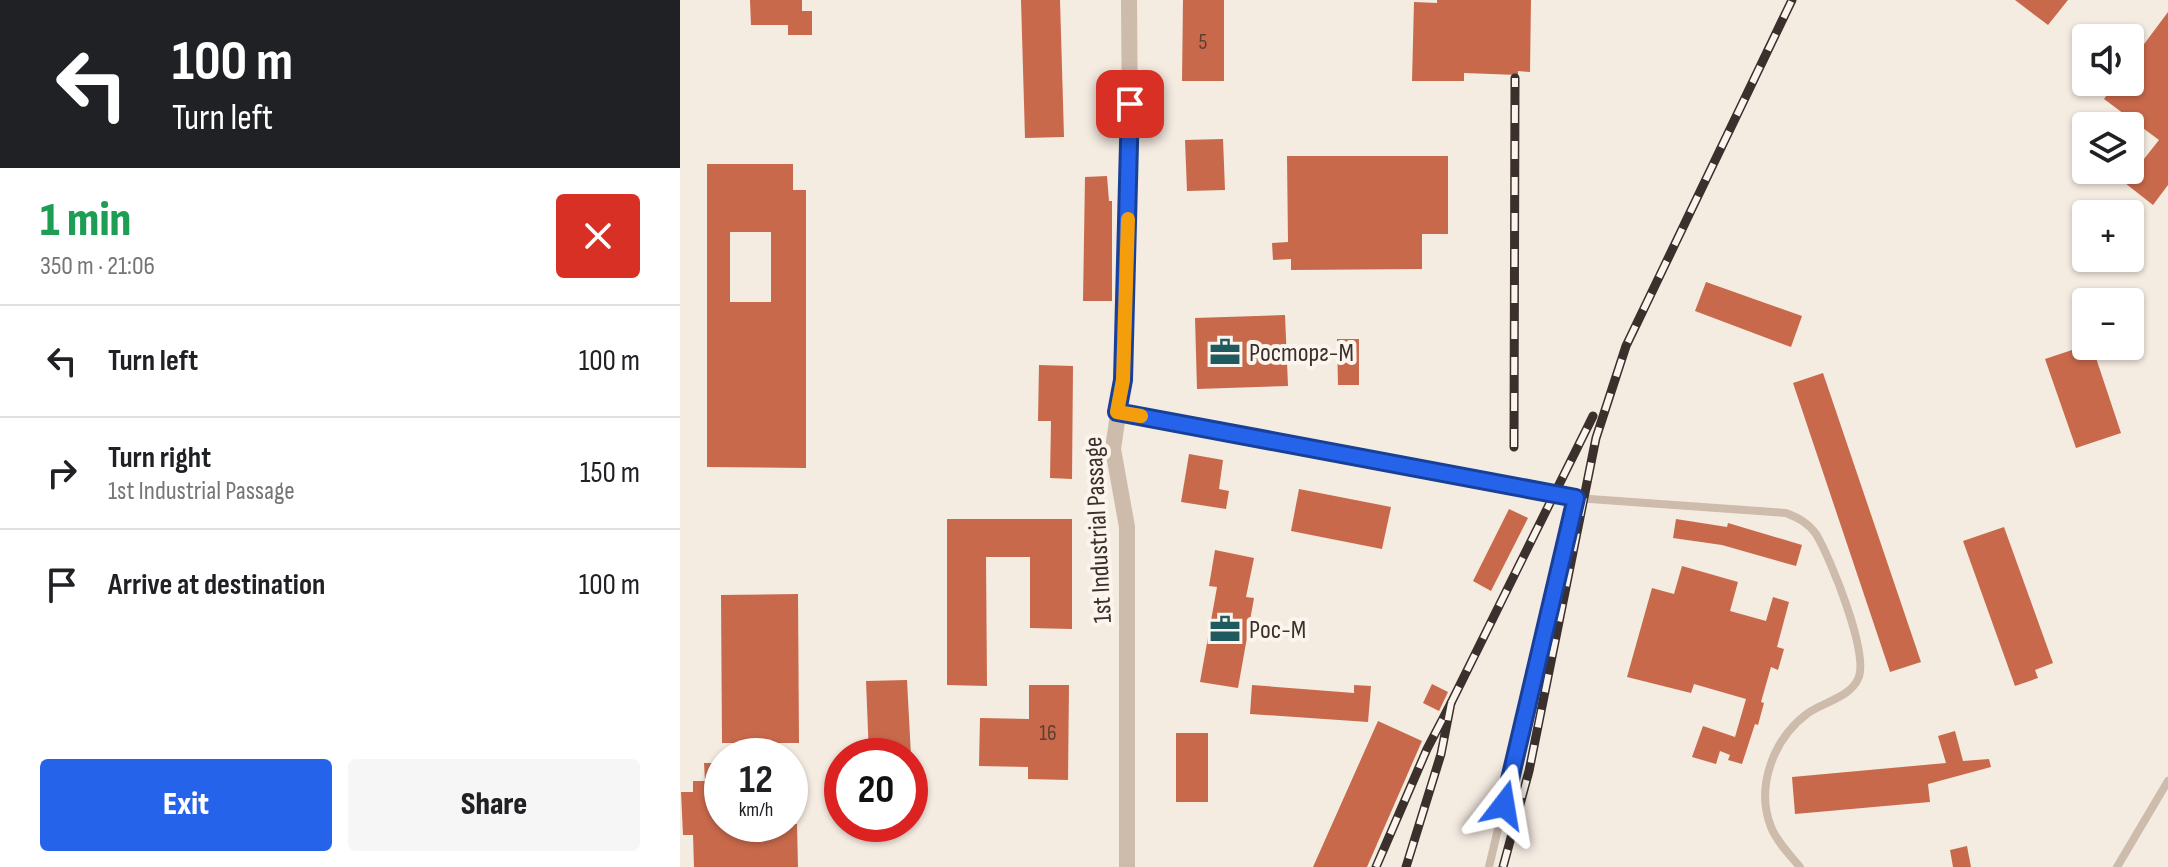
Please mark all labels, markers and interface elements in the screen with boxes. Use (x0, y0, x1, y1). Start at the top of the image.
map controls (2072, 24, 2144, 360)
button: sound (2072, 24, 2144, 96)
text: 100 m (172, 29, 293, 96)
house number: 5 (1199, 29, 1208, 56)
icon: left (40, 32, 144, 136)
pin (1096, 70, 1164, 138)
icon: arrive (1108, 82, 1152, 126)
text: Turn left (172, 97, 273, 140)
button: layers (2072, 112, 2144, 184)
text: 1 min (40, 192, 131, 249)
button: close (556, 194, 640, 278)
button: + (2072, 200, 2144, 272)
text: 350 m · 21:06 (40, 251, 155, 282)
button: − (2072, 288, 2144, 360)
office icon: Росторг-М (1208, 335, 1242, 369)
place label: Росторг-М (1249, 338, 1354, 369)
icon: left (40, 339, 84, 383)
text: Turn left (108, 343, 198, 379)
text: 100 m (579, 343, 640, 379)
street label: 1st Industrial Passage (1078, 436, 1119, 624)
text: Turn right (108, 440, 211, 476)
icon: right (40, 451, 84, 495)
text: 150 m (580, 455, 640, 491)
text: 1st Industrial Passage (108, 476, 295, 507)
icon: arrive (40, 563, 84, 607)
text: Arrive at destination (108, 567, 325, 603)
text: 100 m (579, 567, 640, 603)
office icon: Рос-М (1208, 612, 1242, 646)
place label: Рос-М (1249, 615, 1306, 646)
house number: 16 (1039, 720, 1057, 747)
speed limit sign: 20 (824, 738, 928, 842)
text: 12 (739, 756, 773, 804)
button: Exit (40, 759, 332, 851)
button: Share (348, 759, 640, 851)
position arrow (1462, 763, 1546, 847)
text: km/h (739, 798, 773, 822)

